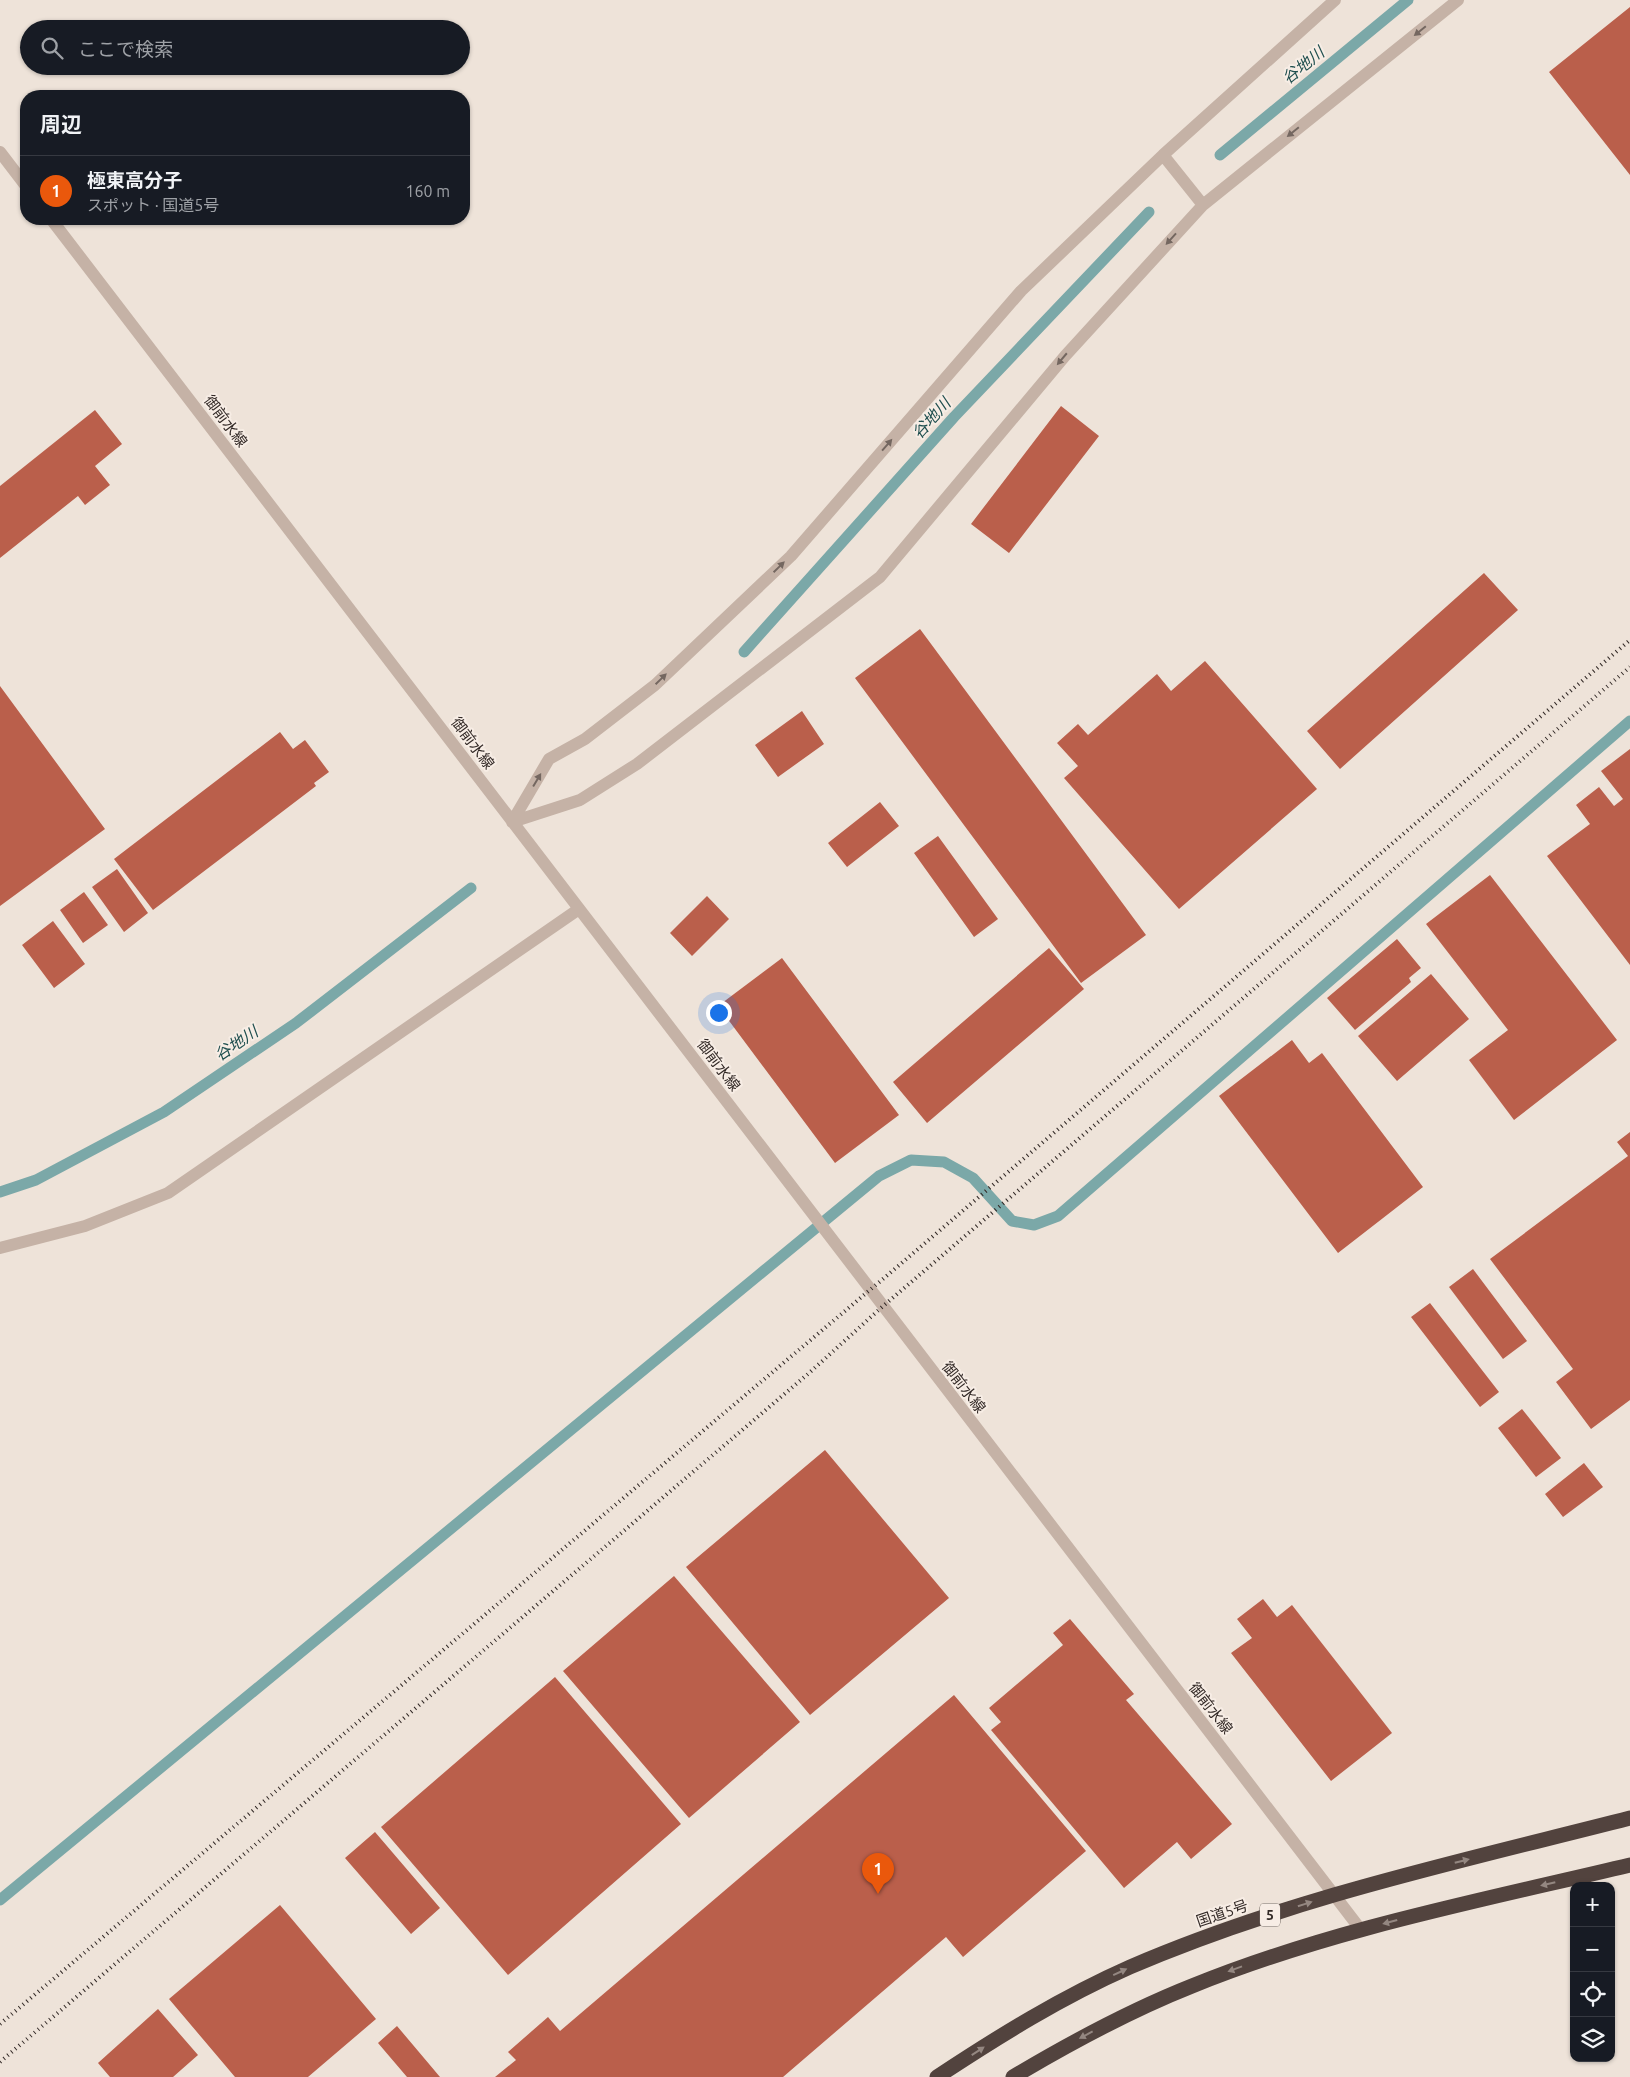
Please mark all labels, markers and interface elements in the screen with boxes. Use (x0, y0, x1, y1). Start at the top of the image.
search box (20, 20, 470, 75)
one-way arrow (1414, 25, 1427, 36)
icon: search (38, 34, 66, 62)
text: ここで検索 (78, 38, 173, 60)
water label: 谷地川 (1279, 42, 1329, 87)
text: 周辺 (40, 112, 82, 136)
one-way arrow (1287, 127, 1300, 138)
text: 極東高分子 (87, 169, 182, 191)
text: 1 (51, 182, 61, 200)
text: 160 m (405, 182, 450, 200)
text: スポット · 国道5号 (87, 196, 219, 214)
one-way arrow (1165, 233, 1177, 245)
one-way arrow (1056, 353, 1067, 366)
street label: 御前水線 (201, 392, 251, 450)
water label: 谷地川 (908, 393, 955, 442)
one-way arrow (881, 440, 893, 452)
one-way arrow (773, 561, 785, 573)
one-way arrow (655, 673, 667, 685)
street label: 御前水線 (448, 714, 498, 772)
one-way arrow (532, 773, 541, 786)
your location (706, 1000, 732, 1026)
water label: 谷地川 (211, 1021, 263, 1064)
street label: 御前水線 (694, 1036, 744, 1094)
street label: 御前水線 (939, 1358, 989, 1416)
street label: 御前水線 (1186, 1679, 1236, 1737)
pin: 1 (862, 1853, 894, 1894)
one-way arrow (1454, 1857, 1469, 1865)
one-way arrow (1541, 1880, 1556, 1888)
map controls (1570, 1882, 1615, 2062)
button: + (1570, 1882, 1615, 1927)
street label: 国道5号 (1194, 1896, 1250, 1930)
one-way arrow (1298, 1900, 1313, 1908)
road number: 5 (1260, 1904, 1280, 1926)
one-way arrow (1383, 1918, 1398, 1926)
button: − (1570, 1927, 1615, 1972)
one-way arrow (1227, 1965, 1242, 1973)
one-way arrow (1113, 1968, 1127, 1976)
button: locate (1570, 1972, 1615, 2017)
button: layers (1570, 2017, 1615, 2062)
one-way arrow (1079, 2031, 1094, 2039)
one-way arrow (971, 2046, 984, 2055)

